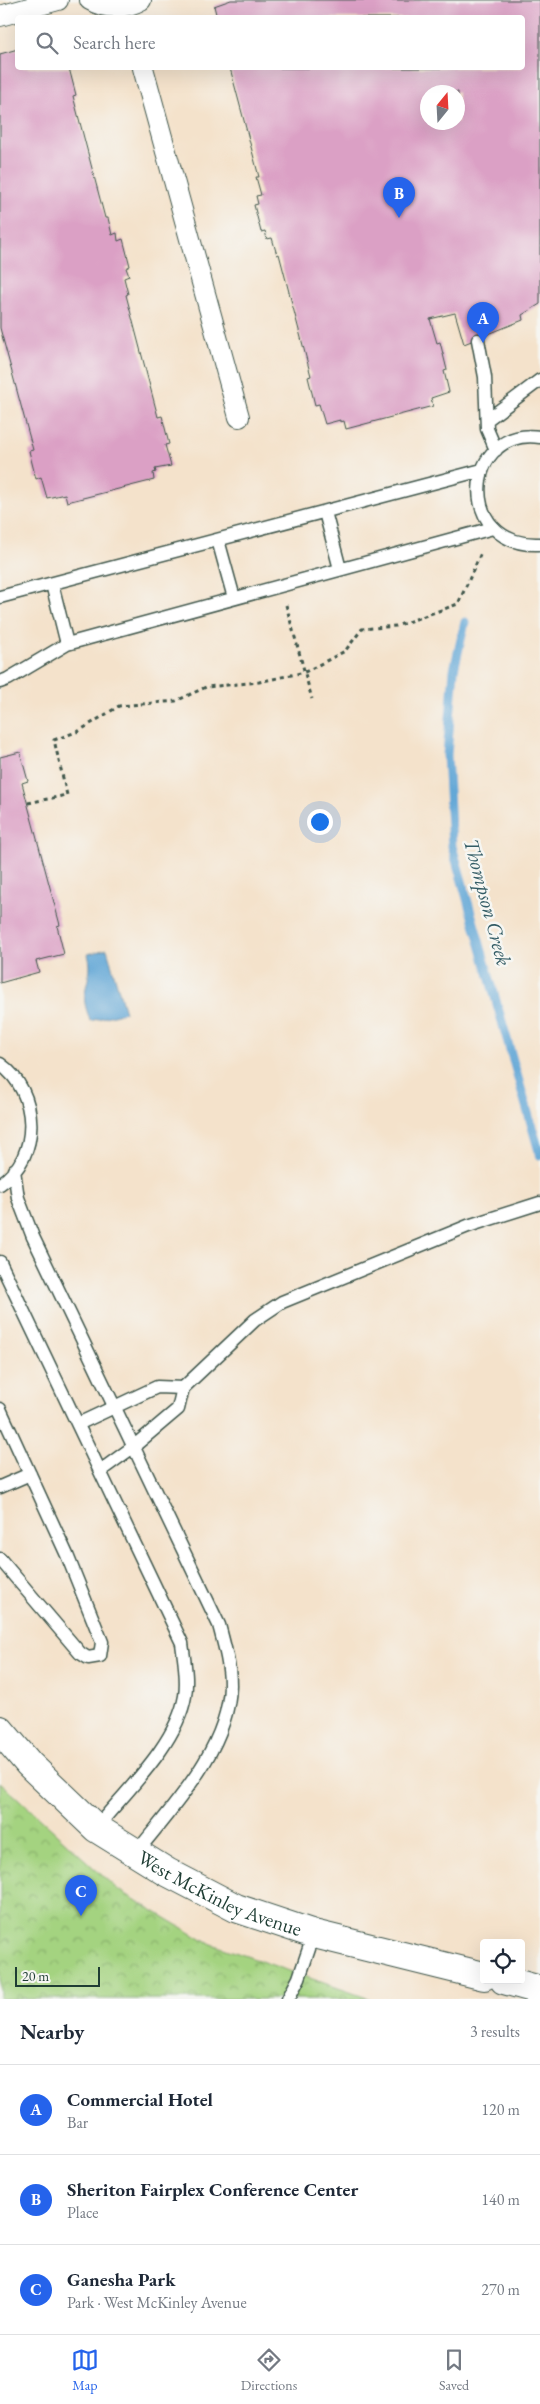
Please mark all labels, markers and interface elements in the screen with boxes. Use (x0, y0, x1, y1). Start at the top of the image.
search box (15, 15, 525, 70)
icon: search (33, 29, 61, 57)
text: Search here (73, 30, 155, 55)
north arrow (420, 85, 465, 130)
pin: B (383, 177, 415, 218)
pin: A (467, 302, 499, 343)
your location (307, 809, 333, 835)
water label: Thompson Creek (458, 835, 518, 969)
street label: West McKinley Avenue (133, 1844, 305, 1942)
pin: C (65, 1875, 97, 1916)
map controls (480, 1939, 525, 1984)
button: locate (480, 1939, 525, 1984)
scale bar (15, 1964, 100, 1987)
text: 20 m (22, 1967, 49, 1985)
text: Nearby (20, 2018, 84, 2045)
text: 3 results (470, 2021, 520, 2042)
text: Commercial Hotel (67, 2087, 213, 2112)
text: A (30, 2099, 42, 2120)
text: 120 m (481, 2099, 520, 2120)
text: Bar (67, 2112, 88, 2133)
text: Sheriton Fairplex Conference Center (67, 2177, 358, 2202)
text: B (31, 2189, 41, 2210)
text: 140 m (481, 2189, 520, 2210)
text: Place (67, 2202, 99, 2223)
text: Ganesha Park (67, 2267, 176, 2292)
text: C (30, 2279, 42, 2300)
text: 270 m (481, 2279, 520, 2300)
text: Park · West McKinley Avenue (67, 2292, 247, 2313)
tab: Map (71, 2346, 99, 2394)
tab: Directions (241, 2346, 297, 2394)
tab: Saved (439, 2346, 469, 2394)

